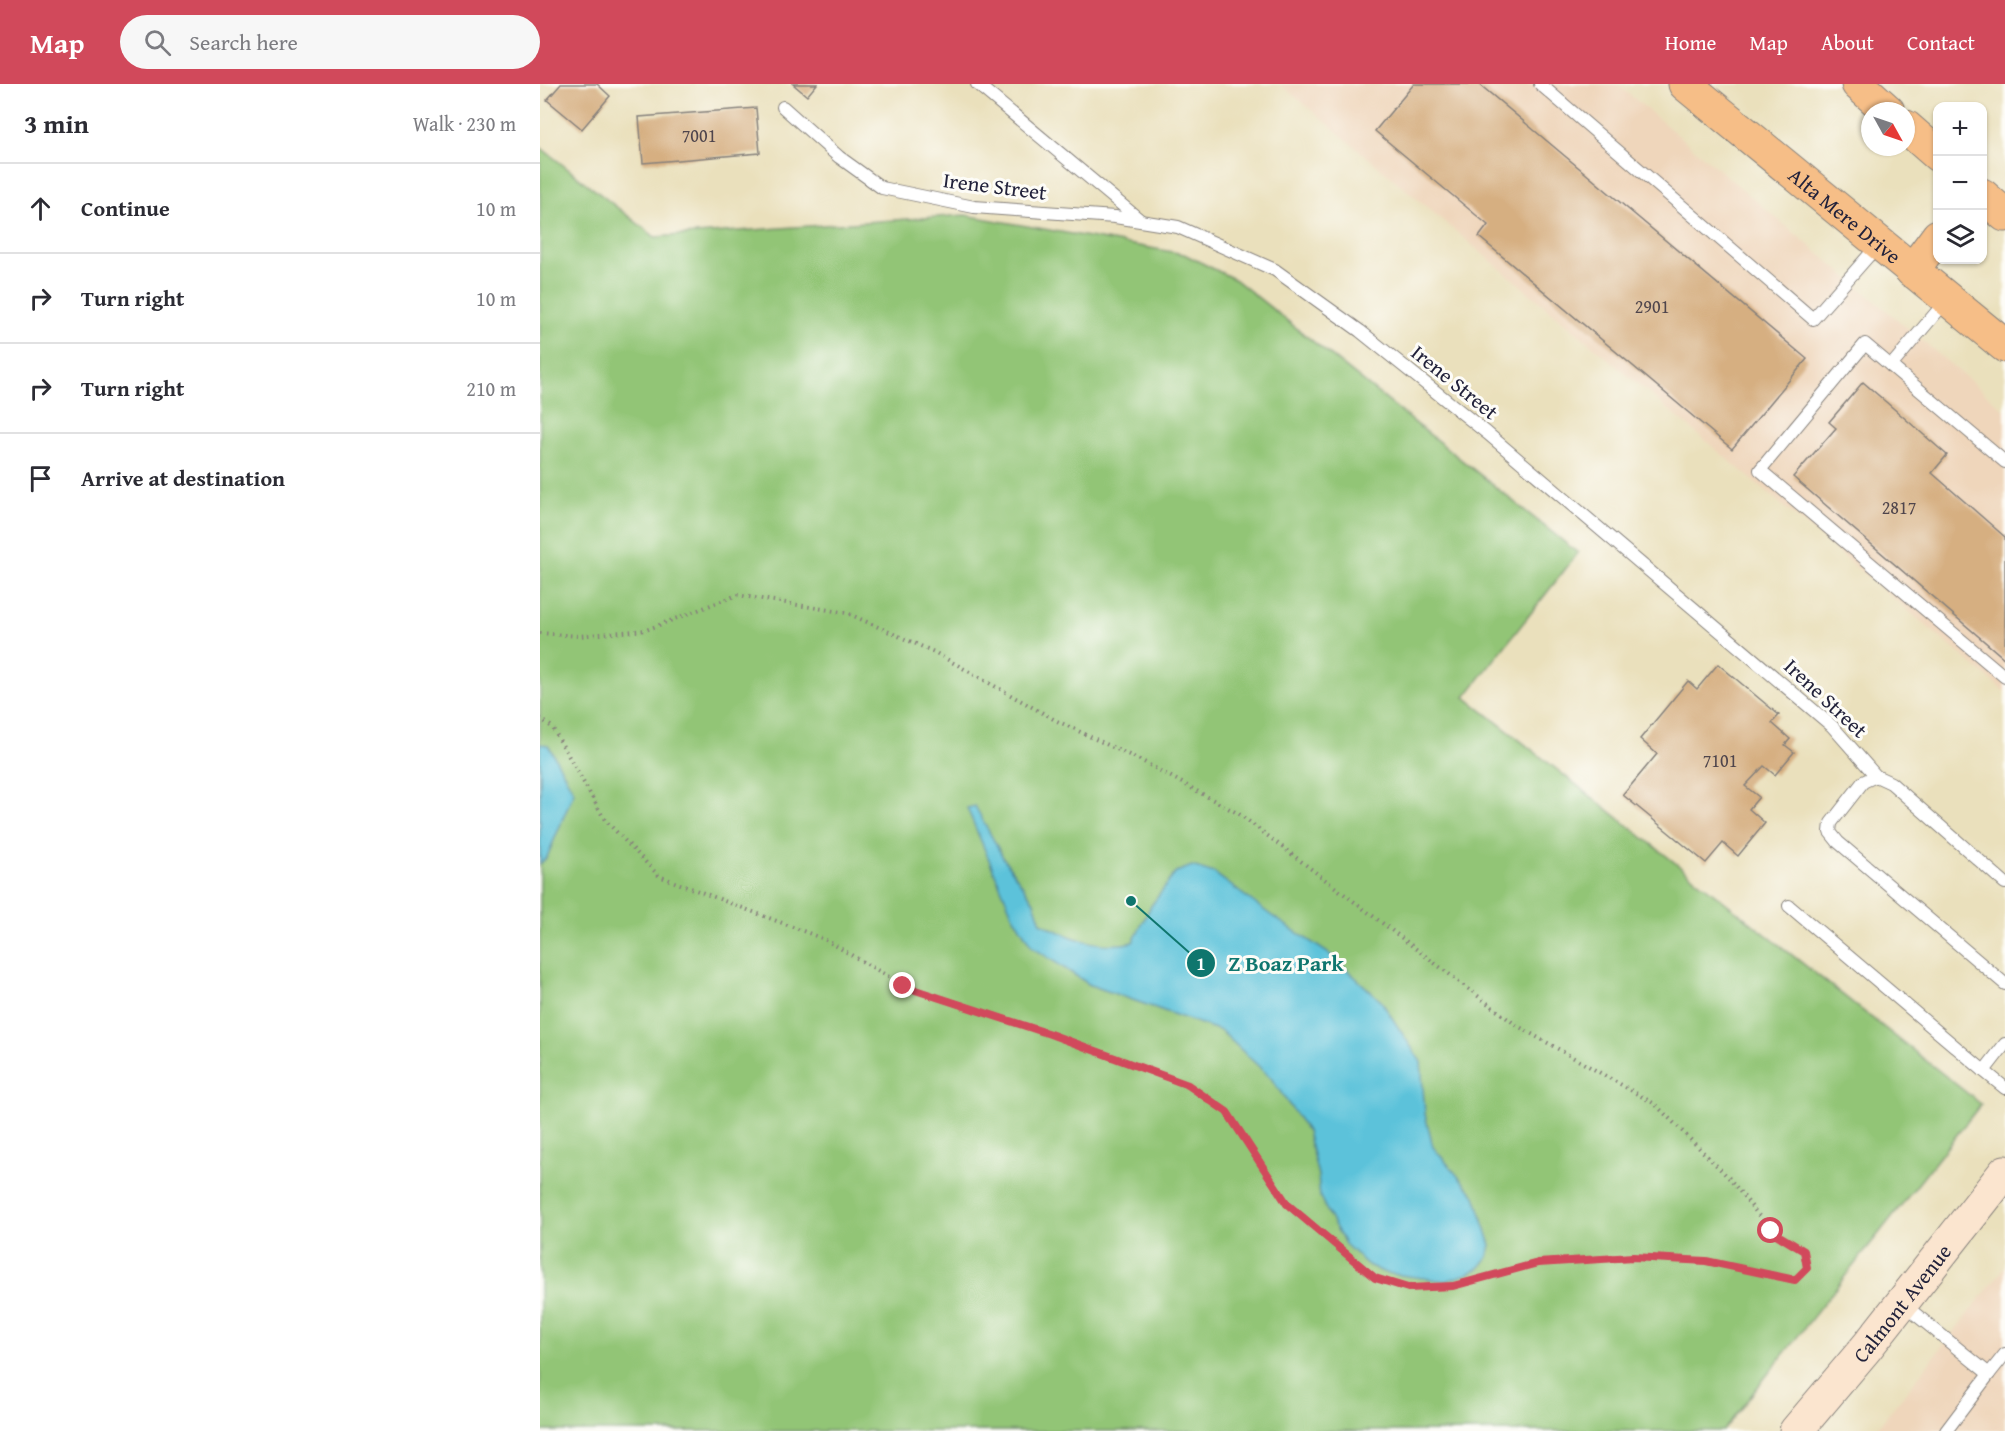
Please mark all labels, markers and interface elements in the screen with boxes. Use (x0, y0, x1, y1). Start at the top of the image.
search box (120, 15, 540, 69)
text: Map (30, 22, 84, 63)
icon: search (141, 26, 174, 59)
text: Search here (189, 26, 298, 58)
text: Home (1665, 27, 1716, 58)
text: Map (1749, 27, 1788, 58)
text: About (1821, 27, 1874, 58)
text: Contact (1907, 27, 1975, 58)
north arrow (1861, 102, 1915, 156)
map controls (1933, 102, 1987, 264)
button: + (1933, 102, 1987, 156)
text: 3 min (24, 104, 89, 143)
text: Walk · 230 m (413, 109, 516, 138)
house number: 7001 (682, 122, 716, 149)
button: − (1933, 156, 1987, 210)
street label: Alta Mere Drive (1782, 160, 1908, 271)
street label: Irene Street (941, 164, 1049, 208)
icon: ahead (24, 192, 57, 225)
text: Continue (81, 192, 170, 224)
text: 10 m (476, 194, 516, 223)
button: layers (1933, 210, 1987, 264)
icon: right (24, 282, 57, 315)
text: Turn right (81, 282, 184, 314)
text: 10 m (476, 284, 516, 313)
house number: 2901 (1635, 293, 1669, 320)
street label: Irene Street (1405, 337, 1506, 427)
icon: right (24, 372, 57, 405)
text: Turn right (81, 372, 184, 404)
text: 210 m (466, 374, 516, 403)
icon: arrive (24, 462, 57, 495)
text: Arrive at destination (81, 462, 285, 494)
house number: 2817 (1882, 494, 1916, 521)
street label: Irene Street (1777, 651, 1875, 745)
house number: 7101 (1703, 747, 1737, 774)
callout: Z Boaz Park (1186, 943, 1356, 983)
text: Z Boaz Park (1228, 947, 1344, 979)
text: 1 (1196, 950, 1206, 977)
route end (889, 972, 915, 998)
route start (1757, 1217, 1783, 1243)
street label: Calmont Avenue (1845, 1237, 1958, 1369)

